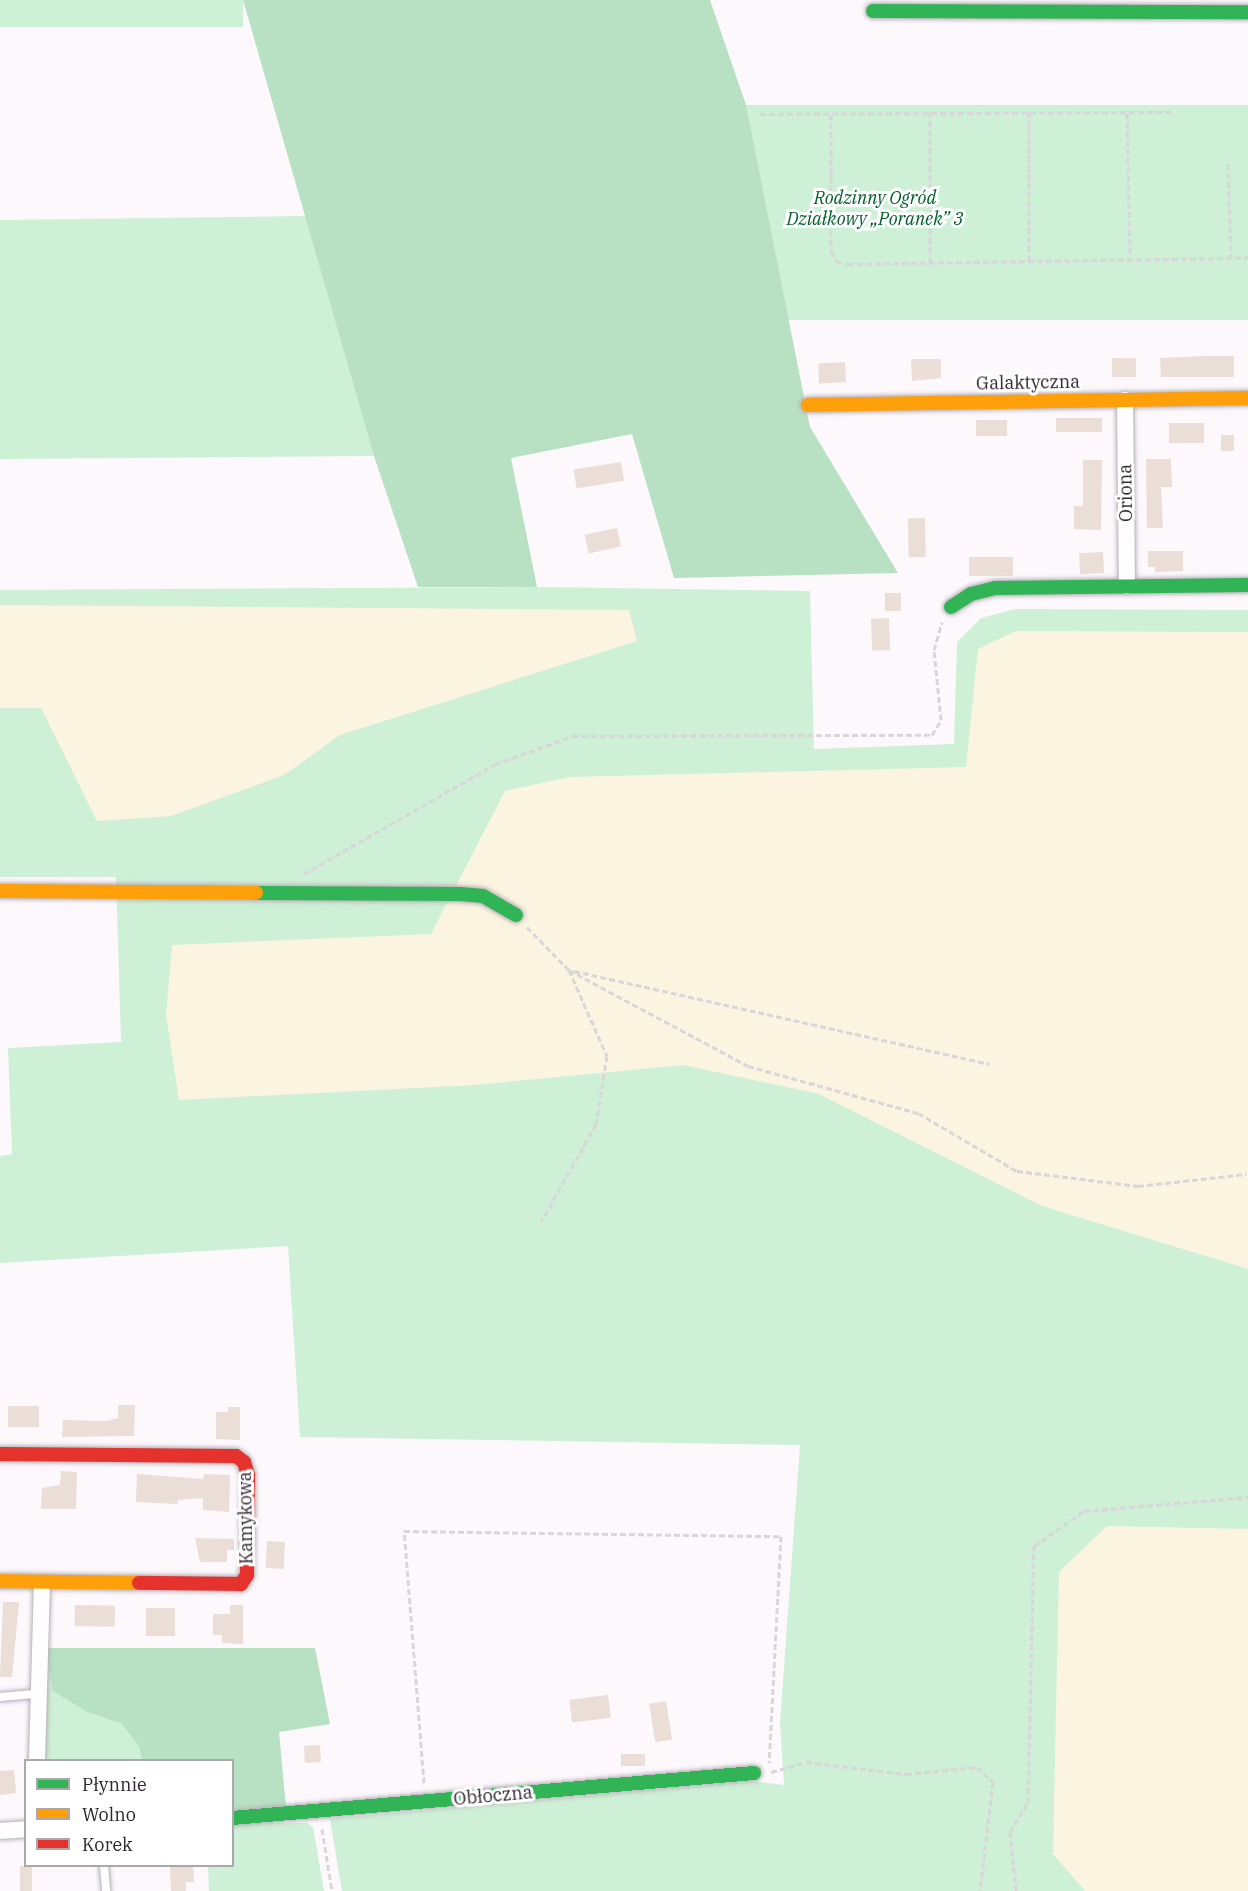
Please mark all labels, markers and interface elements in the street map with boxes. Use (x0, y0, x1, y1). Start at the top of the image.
park label: Rodzinny Ogród Działkowy „Poranek” 3 (787, 188, 963, 230)
street label: Galaktyczna (976, 371, 1080, 395)
street label: Oriona (1115, 464, 1137, 522)
street label: Kamykowa (234, 1471, 258, 1565)
legend (24, 1759, 234, 1867)
text: Płynnie (82, 1773, 147, 1796)
street label: Obłoczna (453, 1782, 533, 1810)
text: Wolno (82, 1803, 136, 1826)
text: Korek (82, 1833, 133, 1856)

